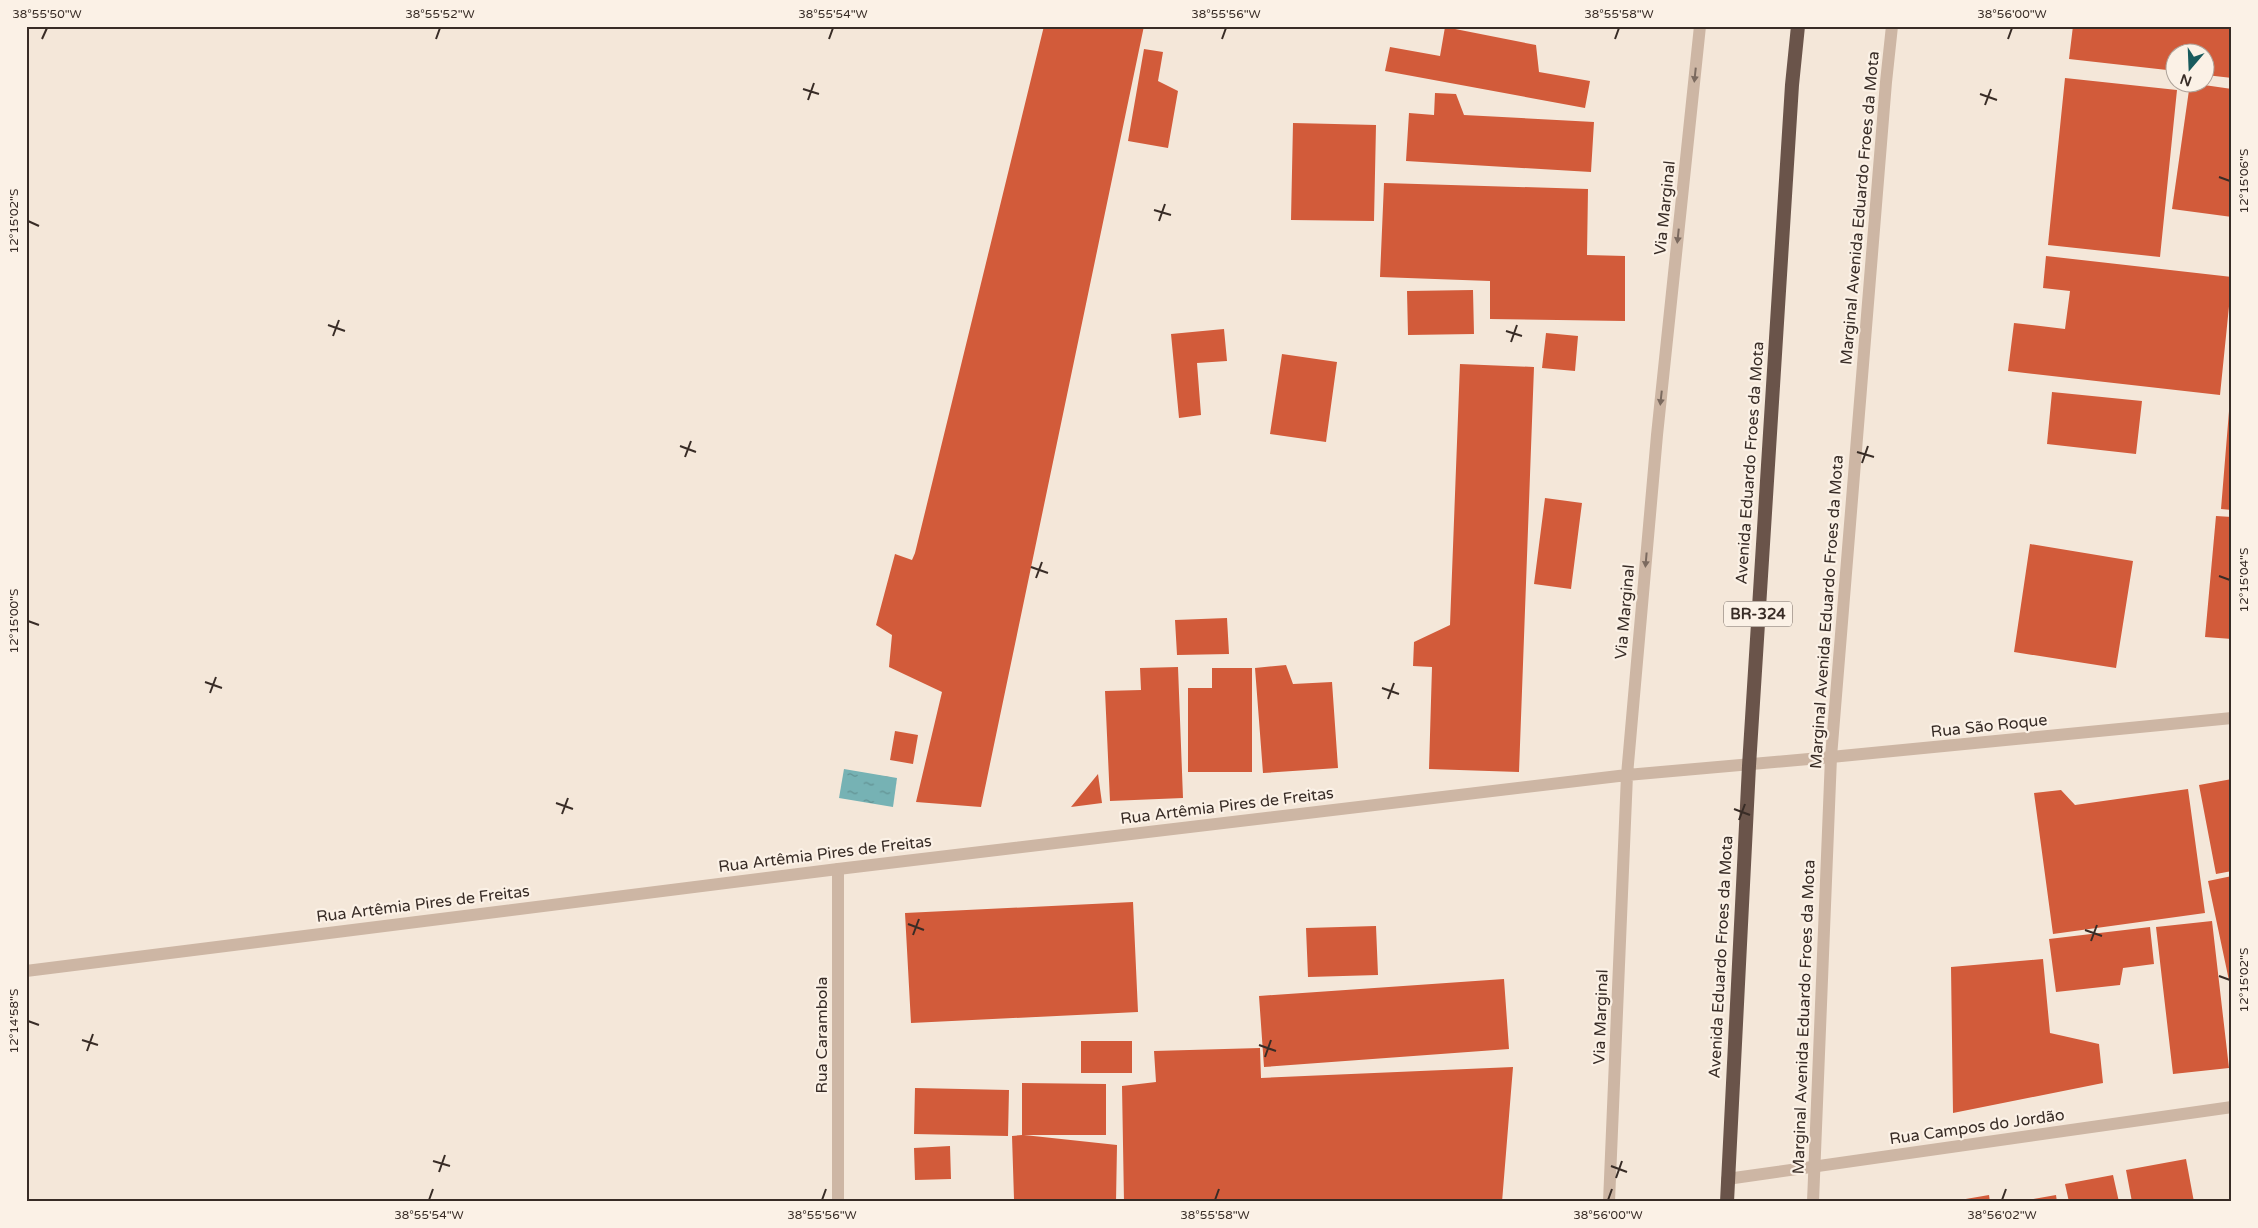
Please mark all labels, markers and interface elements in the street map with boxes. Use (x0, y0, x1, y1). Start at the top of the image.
text: 38°55'50"W (12, 7, 82, 21)
text: 38°55'52"W (405, 7, 475, 21)
text: 38°55'54"W (798, 7, 868, 21)
text: 38°55'56"W (1191, 7, 1261, 21)
text: 38°55'58"W (1584, 7, 1654, 21)
text: 38°56'00"W (1977, 7, 2047, 21)
north arrow (2166, 42, 2216, 92)
street label: Marginal Avenida Eduardo Froes da Mota (1836, 50, 1884, 366)
one-way arrow (1691, 67, 1699, 83)
text: N (2178, 70, 2194, 90)
text: 12°15'06"S (2237, 149, 2251, 213)
street label: Via Marginal (1650, 160, 1680, 256)
text: 12°15'02"S (7, 189, 21, 253)
one-way arrow (1674, 229, 1682, 245)
street label: Avenida Eduardo Froes da Mota (1732, 341, 1768, 585)
one-way arrow (1657, 390, 1665, 406)
street label: Marginal Avenida Eduardo Froes da Mota (1806, 454, 1848, 770)
text: 12°15'04"S (2237, 548, 2251, 612)
one-way arrow (1642, 552, 1650, 568)
street label: Via Marginal (1611, 564, 1639, 660)
text: 12°15'00"S (7, 589, 21, 653)
road number: BR-324 (1724, 602, 1792, 626)
street label: Rua São Roque (1930, 710, 2048, 742)
street label: Rua Artêmia Pires de Freitas (1119, 783, 1335, 829)
street label: Rua Artêmia Pires de Freitas (717, 831, 933, 877)
street label: Avenida Eduardo Froes da Mota (1705, 835, 1737, 1079)
street label: Marginal Avenida Eduardo Froes da Mota (1789, 859, 1819, 1175)
street label: Rua Artêmia Pires de Freitas (315, 881, 531, 927)
text: 12°15'02"S (2237, 948, 2251, 1012)
street label: Via Marginal (1589, 969, 1613, 1065)
street label: Rua Carambola (812, 976, 832, 1094)
text: 12°14'58"S (7, 989, 21, 1053)
street label: Rua Campos do Jordão (1888, 1105, 2066, 1149)
text: 38°55'54"W (394, 1208, 464, 1222)
text: 38°55'56"W (787, 1208, 857, 1222)
text: 38°55'58"W (1180, 1208, 1250, 1222)
text: 38°56'00"W (1573, 1208, 1643, 1222)
text: 38°56'02"W (1967, 1208, 2037, 1222)

